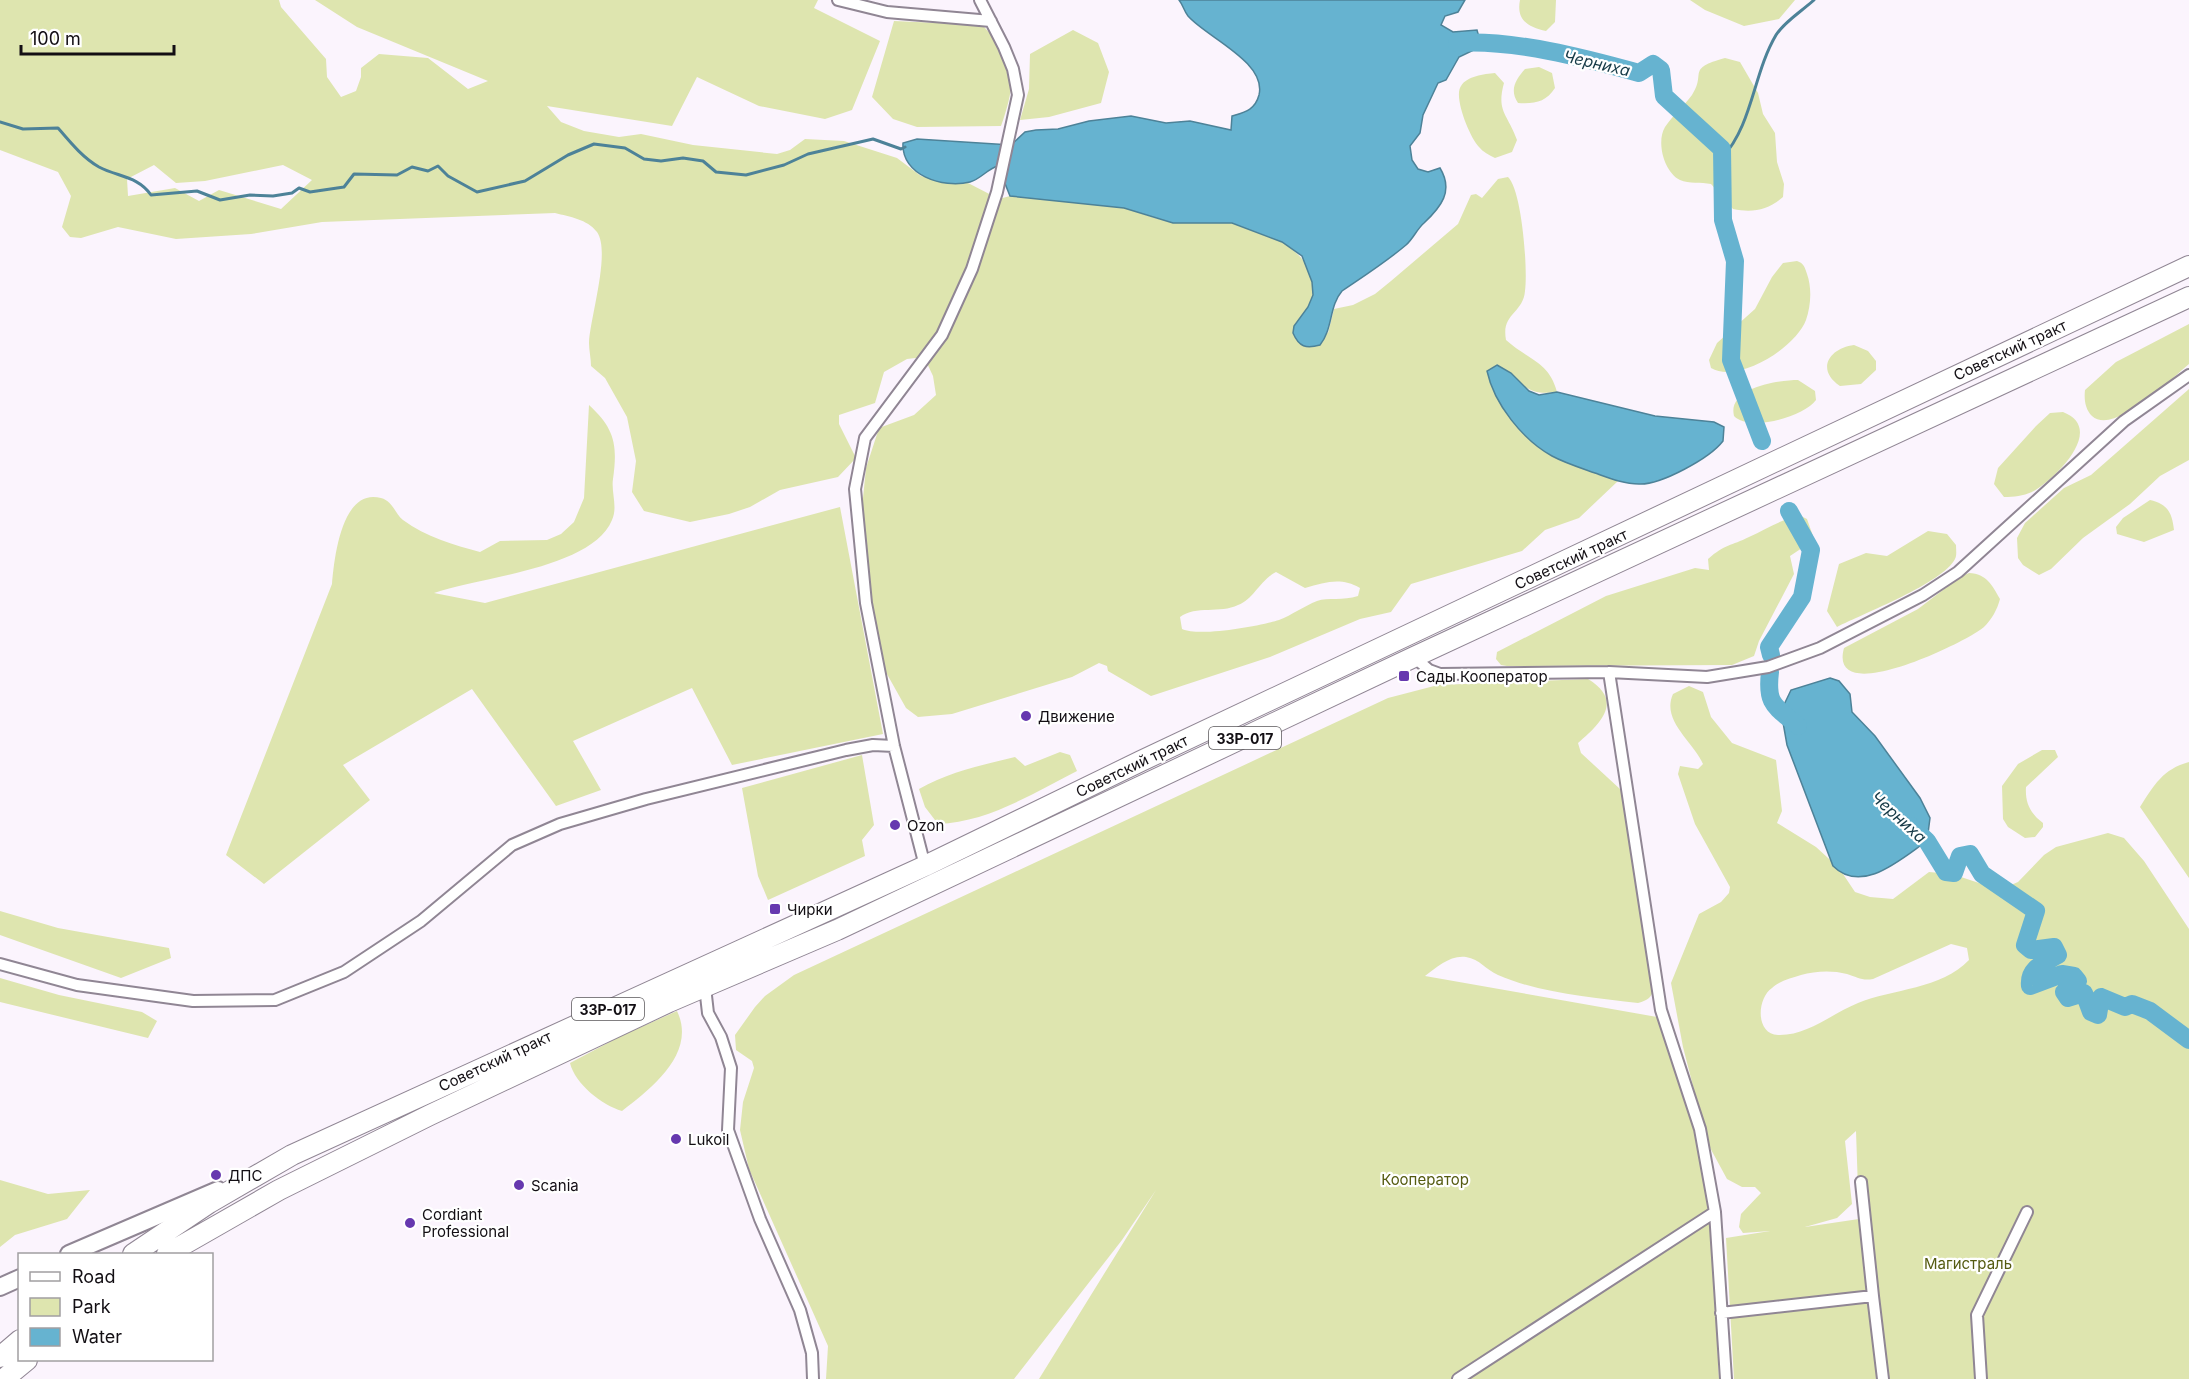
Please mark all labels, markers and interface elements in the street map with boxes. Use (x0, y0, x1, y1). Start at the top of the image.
scale bar (21, 18, 174, 56)
text: 100 m (30, 28, 81, 49)
water label: Черниха (1562, 46, 1632, 80)
street label: Советский тракт (1950, 315, 2070, 385)
street label: Советский тракт (1511, 524, 1631, 594)
place label: Сады Кооператор (1416, 667, 1548, 686)
marker: Сады Кооператор (1397, 669, 1411, 683)
place label: Движение (1038, 707, 1115, 726)
marker: Движение (1019, 709, 1033, 723)
road number: 33Р-017 (1209, 727, 1281, 749)
street label: Советский тракт (1073, 731, 1191, 801)
water label: Черниха (1867, 787, 1931, 847)
place label: Ozon (907, 816, 944, 835)
marker: Ozon (888, 818, 902, 832)
place label: Чирки (787, 900, 833, 919)
marker: Чирки (768, 902, 782, 916)
road number: 33Р-017 (572, 998, 644, 1020)
street label: Советский тракт (435, 1026, 555, 1096)
place label: Lukoil (688, 1130, 730, 1149)
marker: Lukoil (669, 1132, 683, 1146)
place label: ДПС (228, 1166, 262, 1185)
marker: ДПС (209, 1168, 223, 1182)
park label: Кооператор (1381, 1170, 1469, 1189)
place label: Scania (531, 1176, 579, 1195)
marker: Scania (512, 1178, 526, 1192)
place label: Cordiant Professional (422, 1205, 509, 1241)
marker: Cordiant Professional (403, 1216, 417, 1230)
legend (18, 1253, 213, 1361)
park label: Магистраль (1924, 1254, 2012, 1273)
text: Road (72, 1266, 115, 1287)
text: Park (72, 1296, 111, 1317)
text: Water (72, 1326, 122, 1347)

